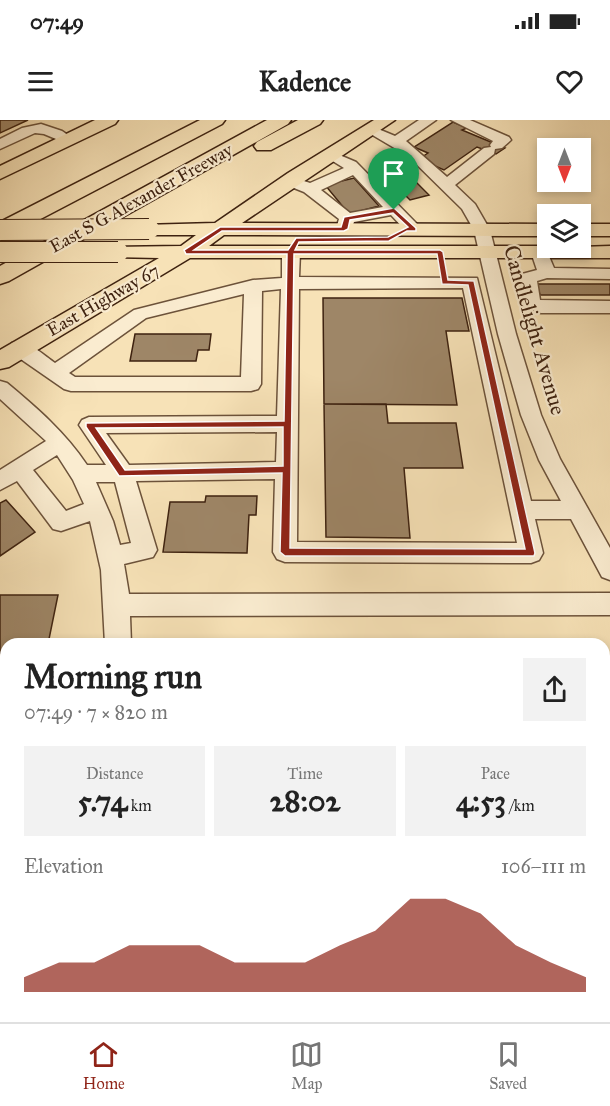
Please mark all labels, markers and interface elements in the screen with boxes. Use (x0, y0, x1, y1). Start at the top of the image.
text: 07:49 (30, 8, 84, 35)
icon: menu (24, 65, 57, 98)
text: Kadence (259, 65, 351, 98)
icon: heart (553, 65, 586, 98)
street label: East S G Alexander Freeway (46, 138, 237, 258)
north arrow (537, 138, 591, 192)
map controls (537, 138, 591, 258)
pin (368, 148, 419, 210)
icon: arrive (377, 157, 410, 190)
button: layers (537, 204, 591, 258)
street label: Candlelight Avenue (498, 242, 572, 418)
street label: East Highway 67 (43, 259, 164, 342)
text: Morning run (24, 657, 202, 697)
button: share (523, 658, 586, 721)
text: 07:49 · 7 × 820 m (24, 700, 168, 724)
text: Distance (86, 764, 143, 783)
text: Time (287, 764, 323, 783)
text: Pace (481, 764, 510, 783)
text: 5.74 (78, 783, 127, 819)
text: 28:02 (270, 783, 340, 819)
text: 4:53 (456, 783, 506, 819)
text: km (127, 796, 152, 815)
text: /km (506, 796, 535, 815)
text: Elevation (24, 854, 103, 878)
text: 106–111 m (501, 854, 586, 878)
tab: Home (83, 1038, 125, 1093)
tab: Map (290, 1038, 323, 1093)
tab: Saved (489, 1038, 527, 1093)

